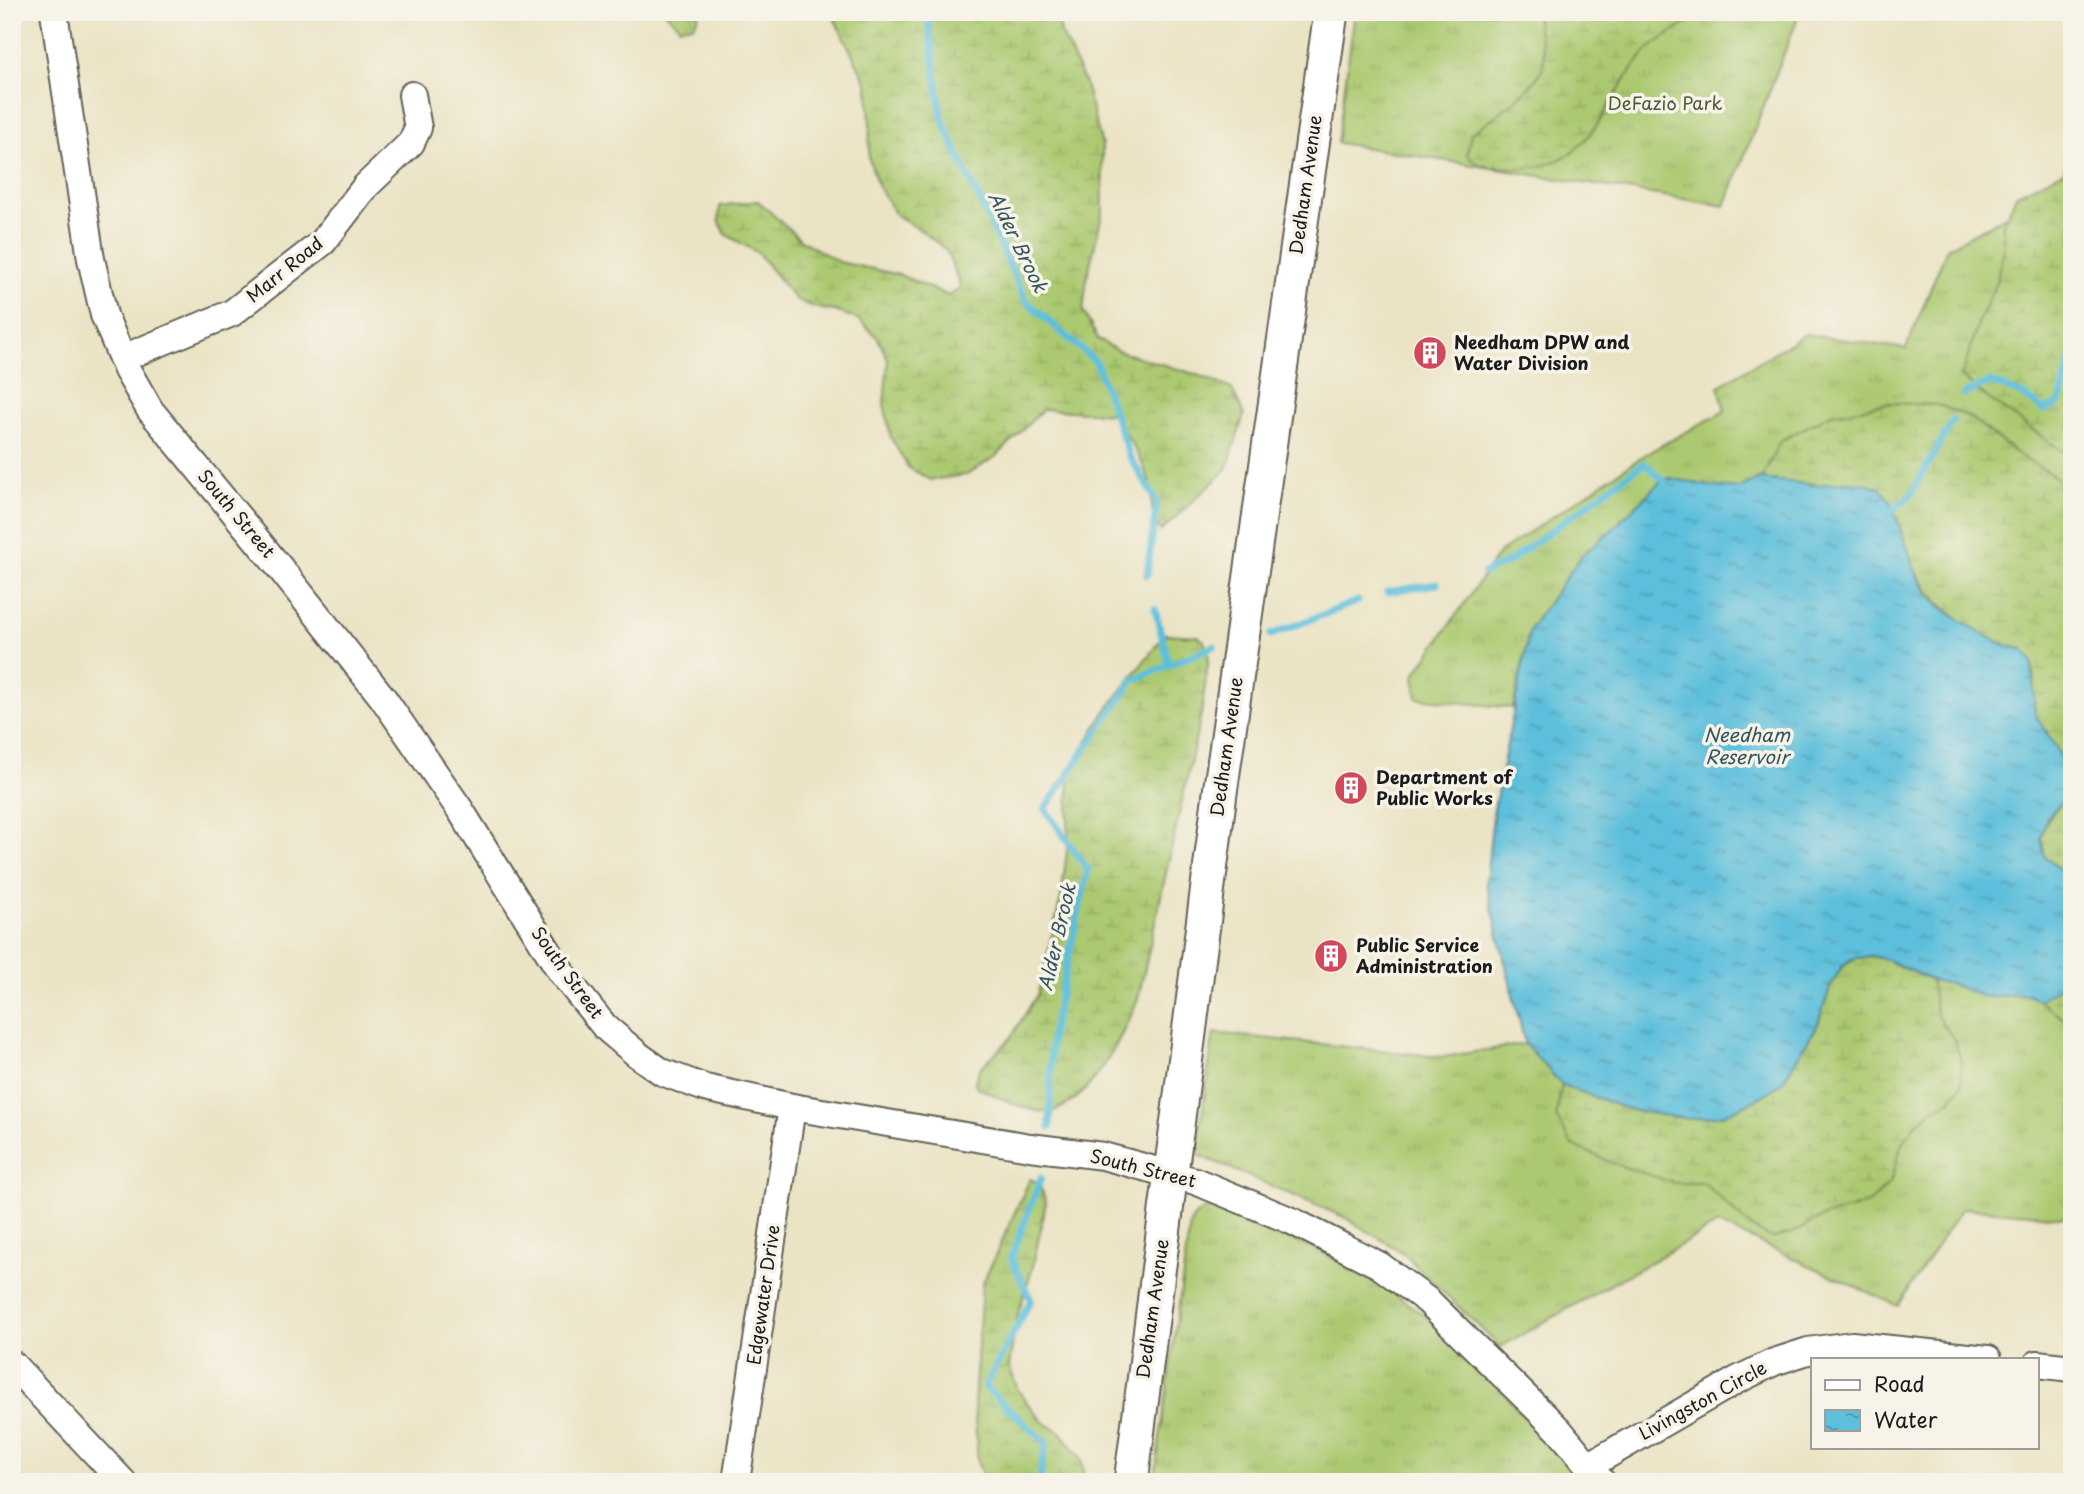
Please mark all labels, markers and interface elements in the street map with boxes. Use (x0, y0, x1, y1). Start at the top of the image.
park label: DeFazio Park (1608, 89, 1722, 116)
street label: Dedham Avenue (1281, 113, 1328, 256)
water label: Alder Brook (982, 186, 1056, 298)
street label: Marr Road (240, 229, 328, 308)
place label: Needham DPW and Water Division (1454, 328, 1630, 376)
building icon: Needham DPW and Water Division (1411, 334, 1449, 372)
street label: South Street (192, 463, 282, 563)
street label: Dedham Avenue (1202, 675, 1249, 818)
water label: Needham Reservoir (1704, 720, 1791, 770)
place label: Department of Public Works (1376, 763, 1514, 811)
building icon: Department of Public Works (1332, 769, 1370, 807)
water label: Alder Brook (1030, 879, 1082, 993)
street label: South Street (526, 920, 611, 1024)
place label: Public Service Administration (1355, 931, 1493, 979)
building icon: Public Service Administration (1312, 937, 1350, 975)
street label: South Street (1088, 1141, 1199, 1194)
street label: Edgewater Drive (739, 1223, 786, 1367)
street label: Dedham Avenue (1128, 1237, 1175, 1380)
street label: Livingston Circle (1633, 1353, 1771, 1446)
legend (1811, 1358, 2038, 1448)
text: Road (1874, 1367, 1925, 1399)
text: Water (1874, 1403, 1938, 1435)

